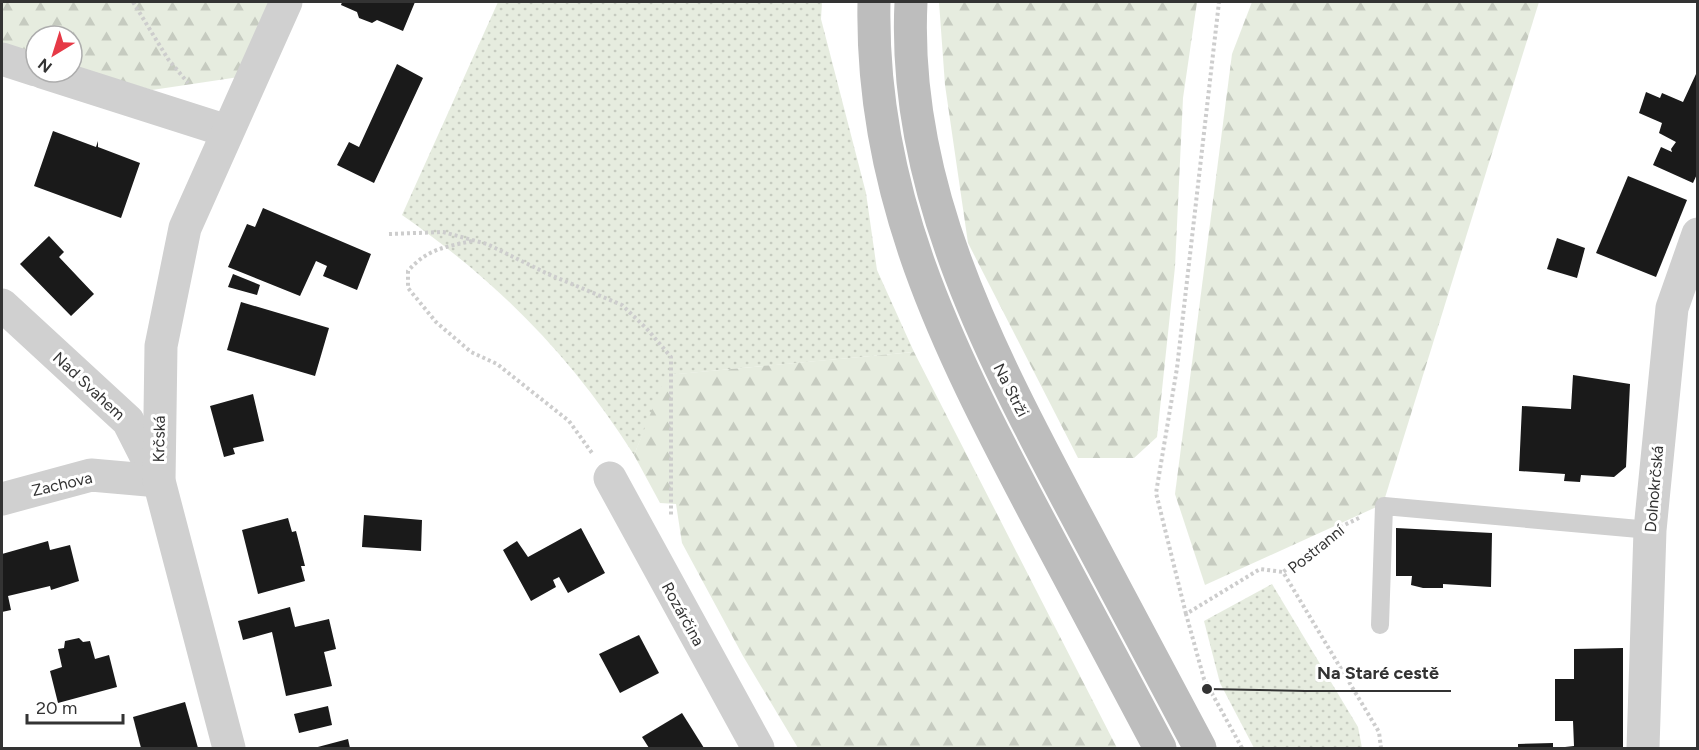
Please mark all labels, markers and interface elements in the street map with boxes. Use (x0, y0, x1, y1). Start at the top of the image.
north arrow (24, 24, 84, 84)
text: N (34, 54, 56, 77)
street label: Nad Svahem (49, 348, 129, 424)
street label: Na Strži (990, 360, 1032, 420)
street label: Krčská (149, 415, 169, 463)
street label: Dolnokrčská (1641, 445, 1667, 533)
street label: Zachova (30, 468, 94, 500)
street label: Postranní (1284, 520, 1349, 577)
street label: Rozárčina (658, 579, 708, 649)
callout: Na Staré cestě (1305, 655, 1451, 691)
text: Na Staré cestě (1317, 662, 1439, 684)
scale bar (27, 687, 123, 725)
text: 20 m (36, 697, 77, 719)

